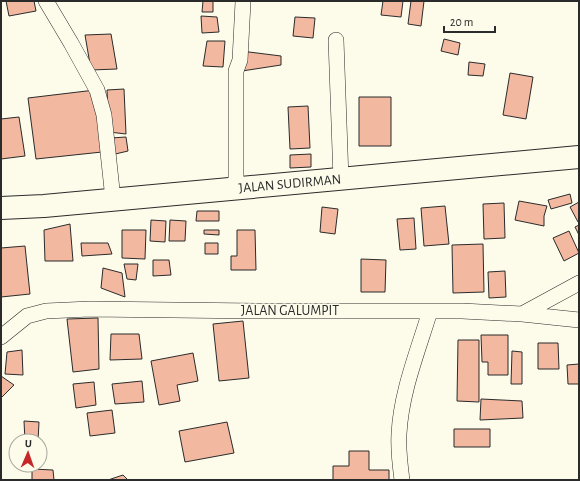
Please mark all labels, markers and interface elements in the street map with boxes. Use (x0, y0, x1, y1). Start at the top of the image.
scale bar (444, 8, 495, 34)
text: 20 m (450, 16, 473, 28)
street label: JALAN SUDIRMAN (238, 173, 342, 195)
street label: JALAN GALUMPIT (241, 304, 339, 318)
north arrow (8, 433, 48, 473)
text: U (25, 438, 32, 449)

